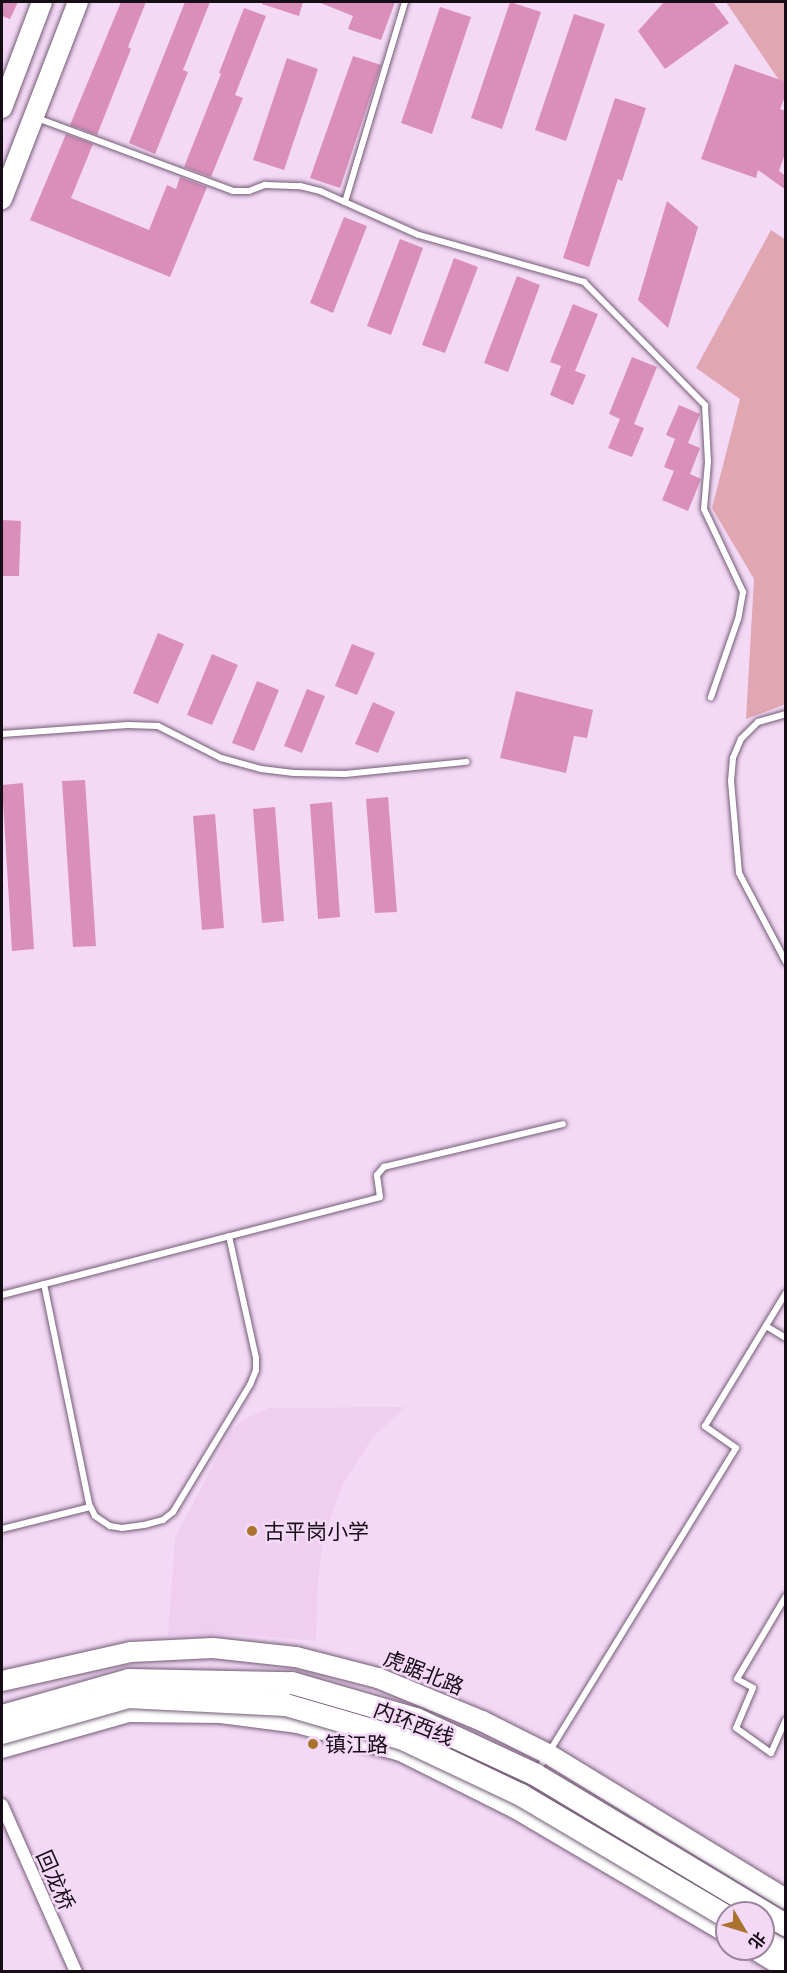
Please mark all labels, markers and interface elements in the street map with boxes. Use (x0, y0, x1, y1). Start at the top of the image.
place label: 古平岗小学 (264, 1518, 369, 1544)
marker: 古平岗小学 (245, 1524, 259, 1538)
street label: 虎踞北路 (380, 1645, 468, 1699)
street label: 内环西线 (370, 1696, 458, 1750)
place label: 镇江路 (325, 1731, 388, 1757)
marker: 镇江路 (306, 1737, 320, 1751)
street label: 回龙桥 (32, 1846, 80, 1914)
north arrow (715, 1901, 775, 1961)
text: 北 (745, 1928, 770, 1953)

